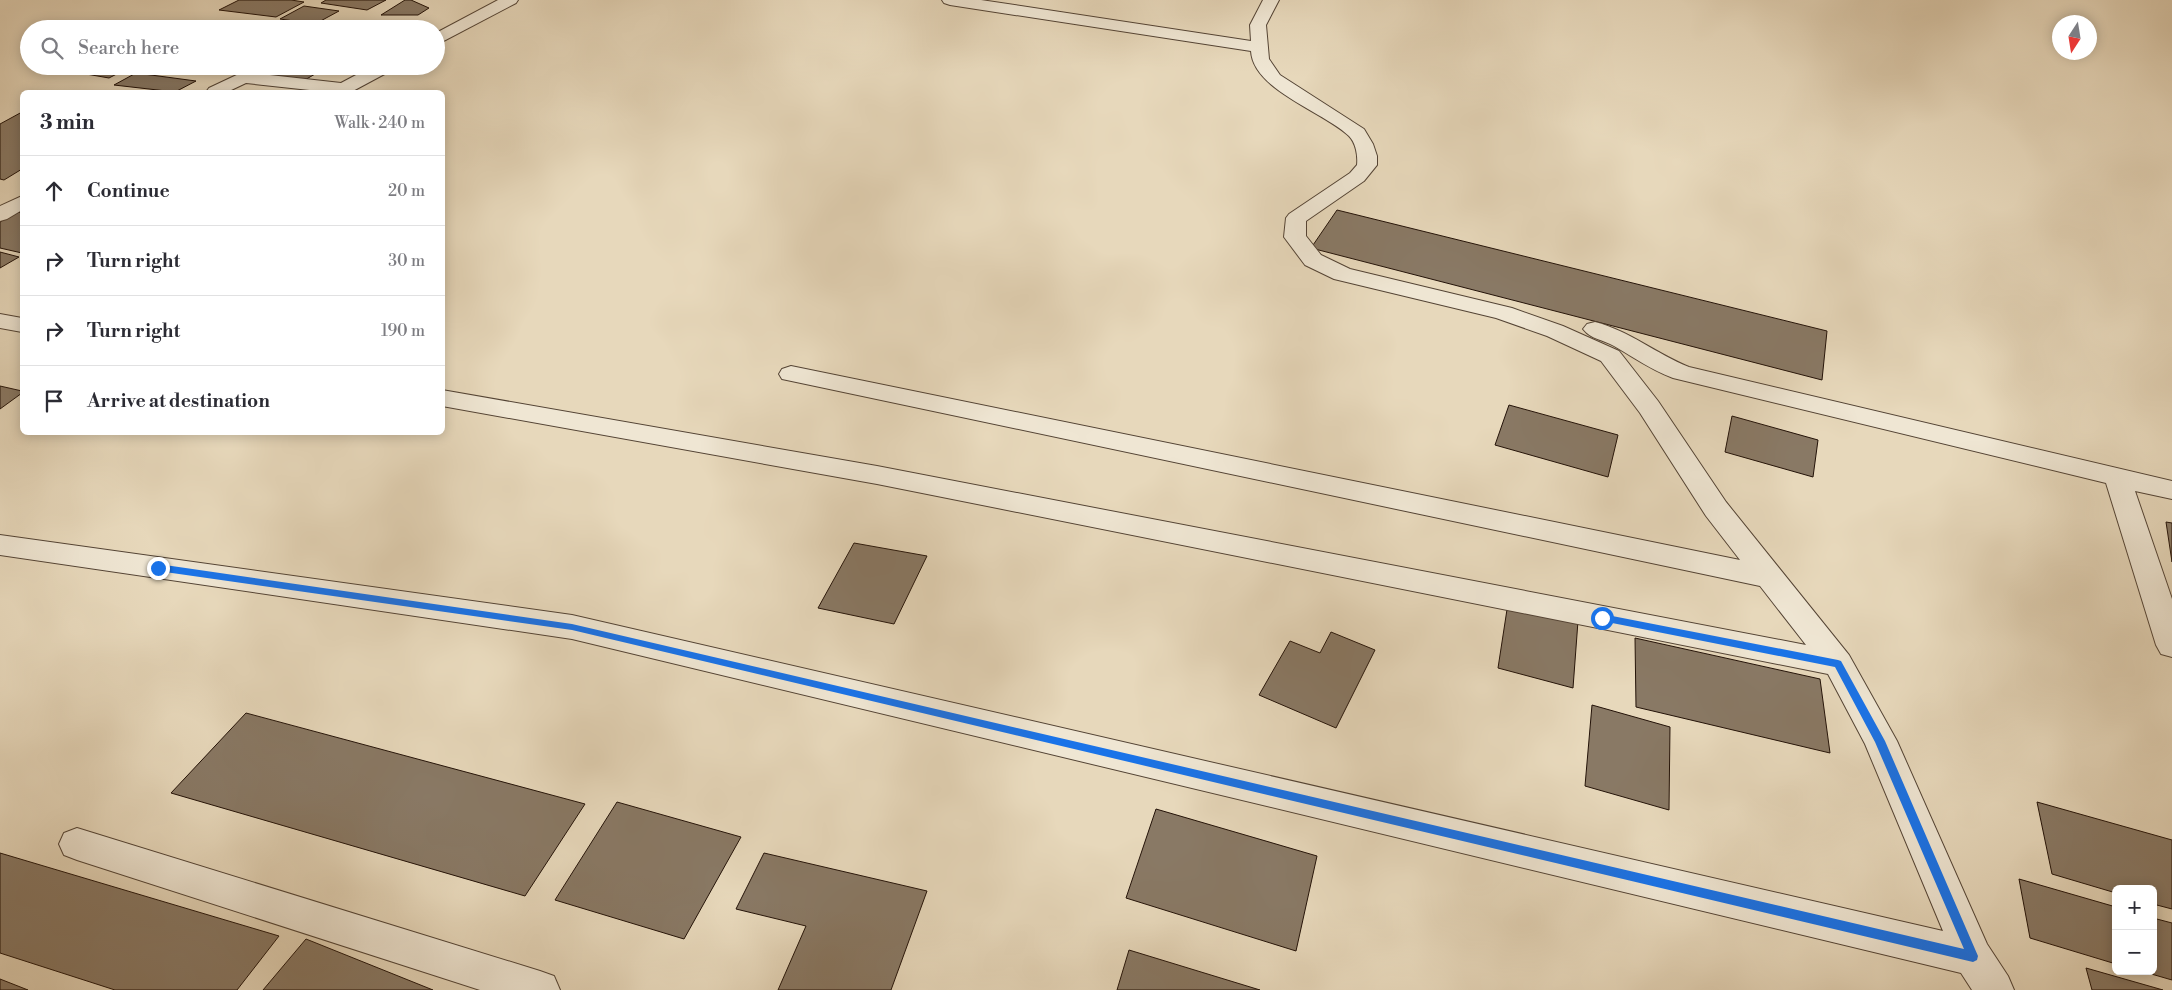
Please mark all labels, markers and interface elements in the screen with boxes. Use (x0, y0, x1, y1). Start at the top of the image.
north arrow (2052, 15, 2097, 60)
search box (20, 20, 445, 75)
icon: search (38, 34, 66, 62)
text: Search here (78, 36, 179, 60)
text: 3 min (40, 110, 95, 136)
text: Walk · 240 m (334, 113, 425, 133)
icon: ahead (40, 177, 68, 205)
text: Continue (87, 179, 170, 203)
text: 20 m (388, 181, 425, 201)
icon: right (40, 247, 68, 275)
text: Turn right (87, 249, 180, 273)
text: 30 m (388, 251, 425, 271)
icon: right (40, 317, 68, 345)
text: Turn right (87, 319, 180, 343)
text: 190 m (381, 321, 425, 341)
icon: arrive (40, 387, 68, 415)
text: Arrive at destination (87, 389, 270, 413)
route end (147, 557, 170, 580)
route start (1591, 607, 1614, 630)
map controls (2112, 885, 2157, 975)
button: + (2112, 885, 2157, 930)
button: − (2112, 930, 2157, 975)

